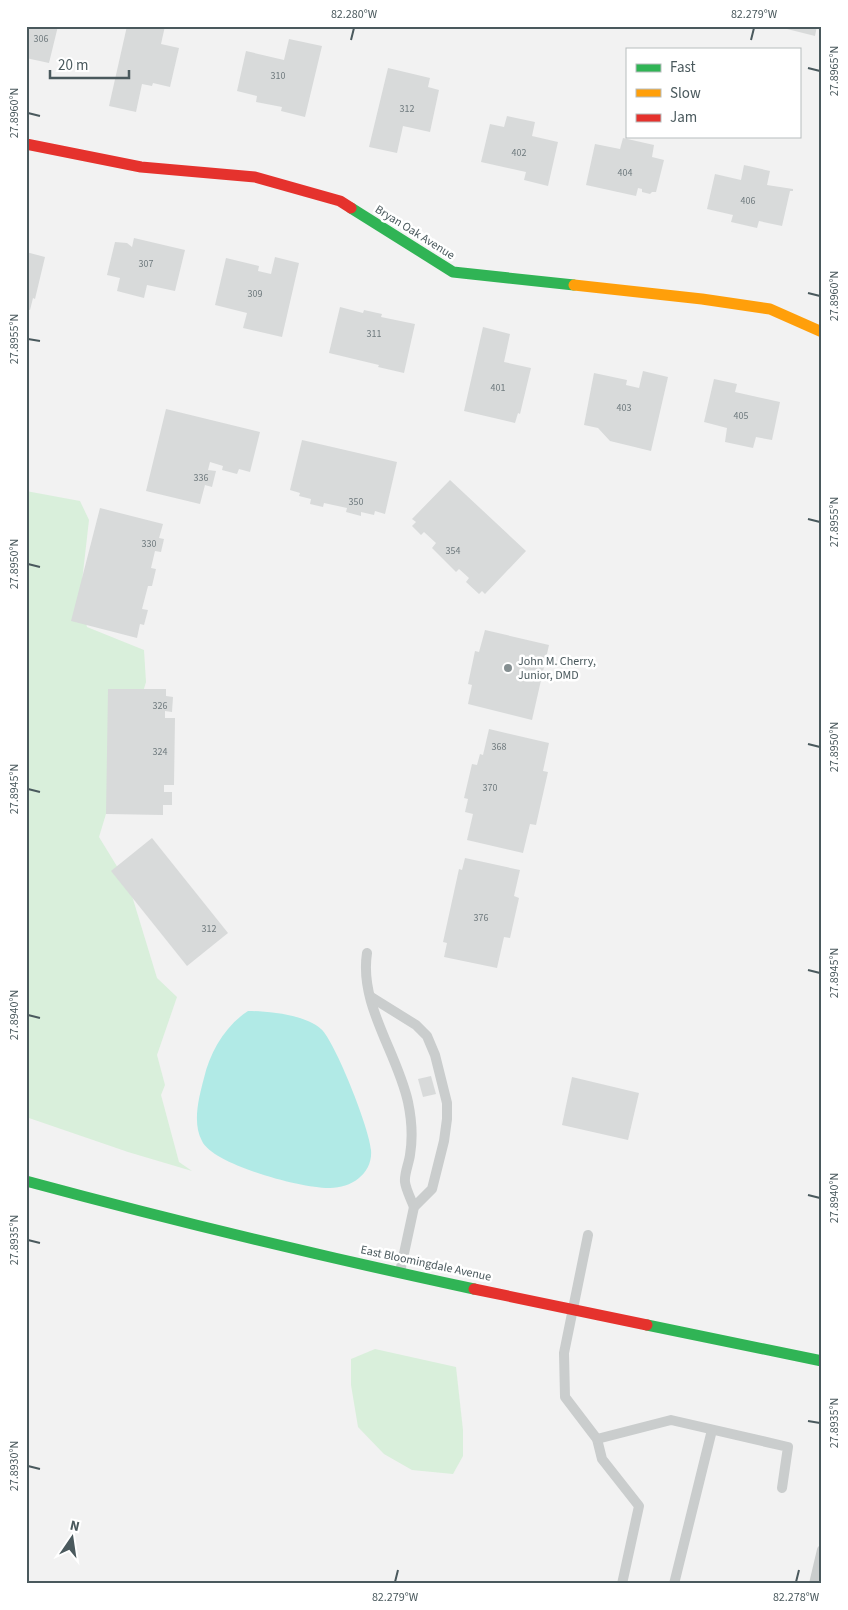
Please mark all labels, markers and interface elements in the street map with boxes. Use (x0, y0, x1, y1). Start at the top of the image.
text: 82.280°W (331, 6, 378, 23)
text: 82.279°W (731, 6, 778, 23)
house number: 306 (34, 32, 48, 46)
text: 27.8965°N (826, 46, 843, 96)
scale bar (50, 48, 129, 80)
legend (626, 48, 800, 138)
text: 20 m (58, 55, 88, 76)
text: Fast (670, 57, 696, 78)
house number: 310 (271, 69, 285, 83)
text: Slow (670, 83, 701, 104)
text: 27.8960°N (6, 88, 23, 138)
house number: 312 (400, 102, 414, 116)
text: Jam (670, 107, 697, 128)
house number: 402 (512, 146, 526, 160)
house number: 404 (618, 166, 632, 180)
house number: 406 (741, 194, 755, 208)
street label: Bryan Oak Avenue (372, 201, 458, 264)
house number: 307 (139, 257, 153, 271)
text: 27.8960°N (826, 271, 843, 321)
house number: 309 (248, 287, 262, 301)
text: 27.8955°N (6, 314, 23, 364)
house number: 311 (367, 327, 381, 341)
house number: 401 (491, 381, 505, 395)
house number: 403 (617, 401, 631, 415)
house number: 405 (734, 409, 748, 423)
house number: 336 (194, 471, 208, 485)
house number: 350 (349, 495, 363, 509)
text: 27.8955°N (826, 497, 843, 547)
house number: 330 (142, 537, 156, 551)
text: 27.8950°N (6, 539, 23, 589)
house number: 354 (446, 544, 460, 558)
place label: John M. Cherry, Junior, DMD (518, 653, 596, 684)
marker: John M. Cherry, Junior, DMD (502, 662, 514, 674)
house number: 326 (153, 699, 167, 713)
text: 27.8950°N (826, 722, 843, 772)
house number: 368 (492, 740, 506, 754)
house number: 324 (153, 745, 167, 759)
text: 27.8945°N (6, 764, 23, 814)
house number: 370 (483, 781, 497, 795)
house number: 376 (474, 911, 488, 925)
house number: 312 (202, 922, 216, 936)
text: 27.8945°N (826, 948, 843, 998)
text: 27.8940°N (6, 990, 23, 1040)
text: 27.8940°N (826, 1173, 843, 1223)
text: 27.8935°N (6, 1215, 23, 1265)
street label: East Bloomingdale Avenue (359, 1241, 493, 1286)
text: 27.8935°N (826, 1398, 843, 1448)
text: 27.8930°N (6, 1441, 23, 1491)
north arrow (48, 1512, 98, 1562)
text: N (68, 1516, 81, 1537)
text: 82.279°W (372, 1589, 419, 1606)
text: 82.278°W (773, 1589, 820, 1606)

